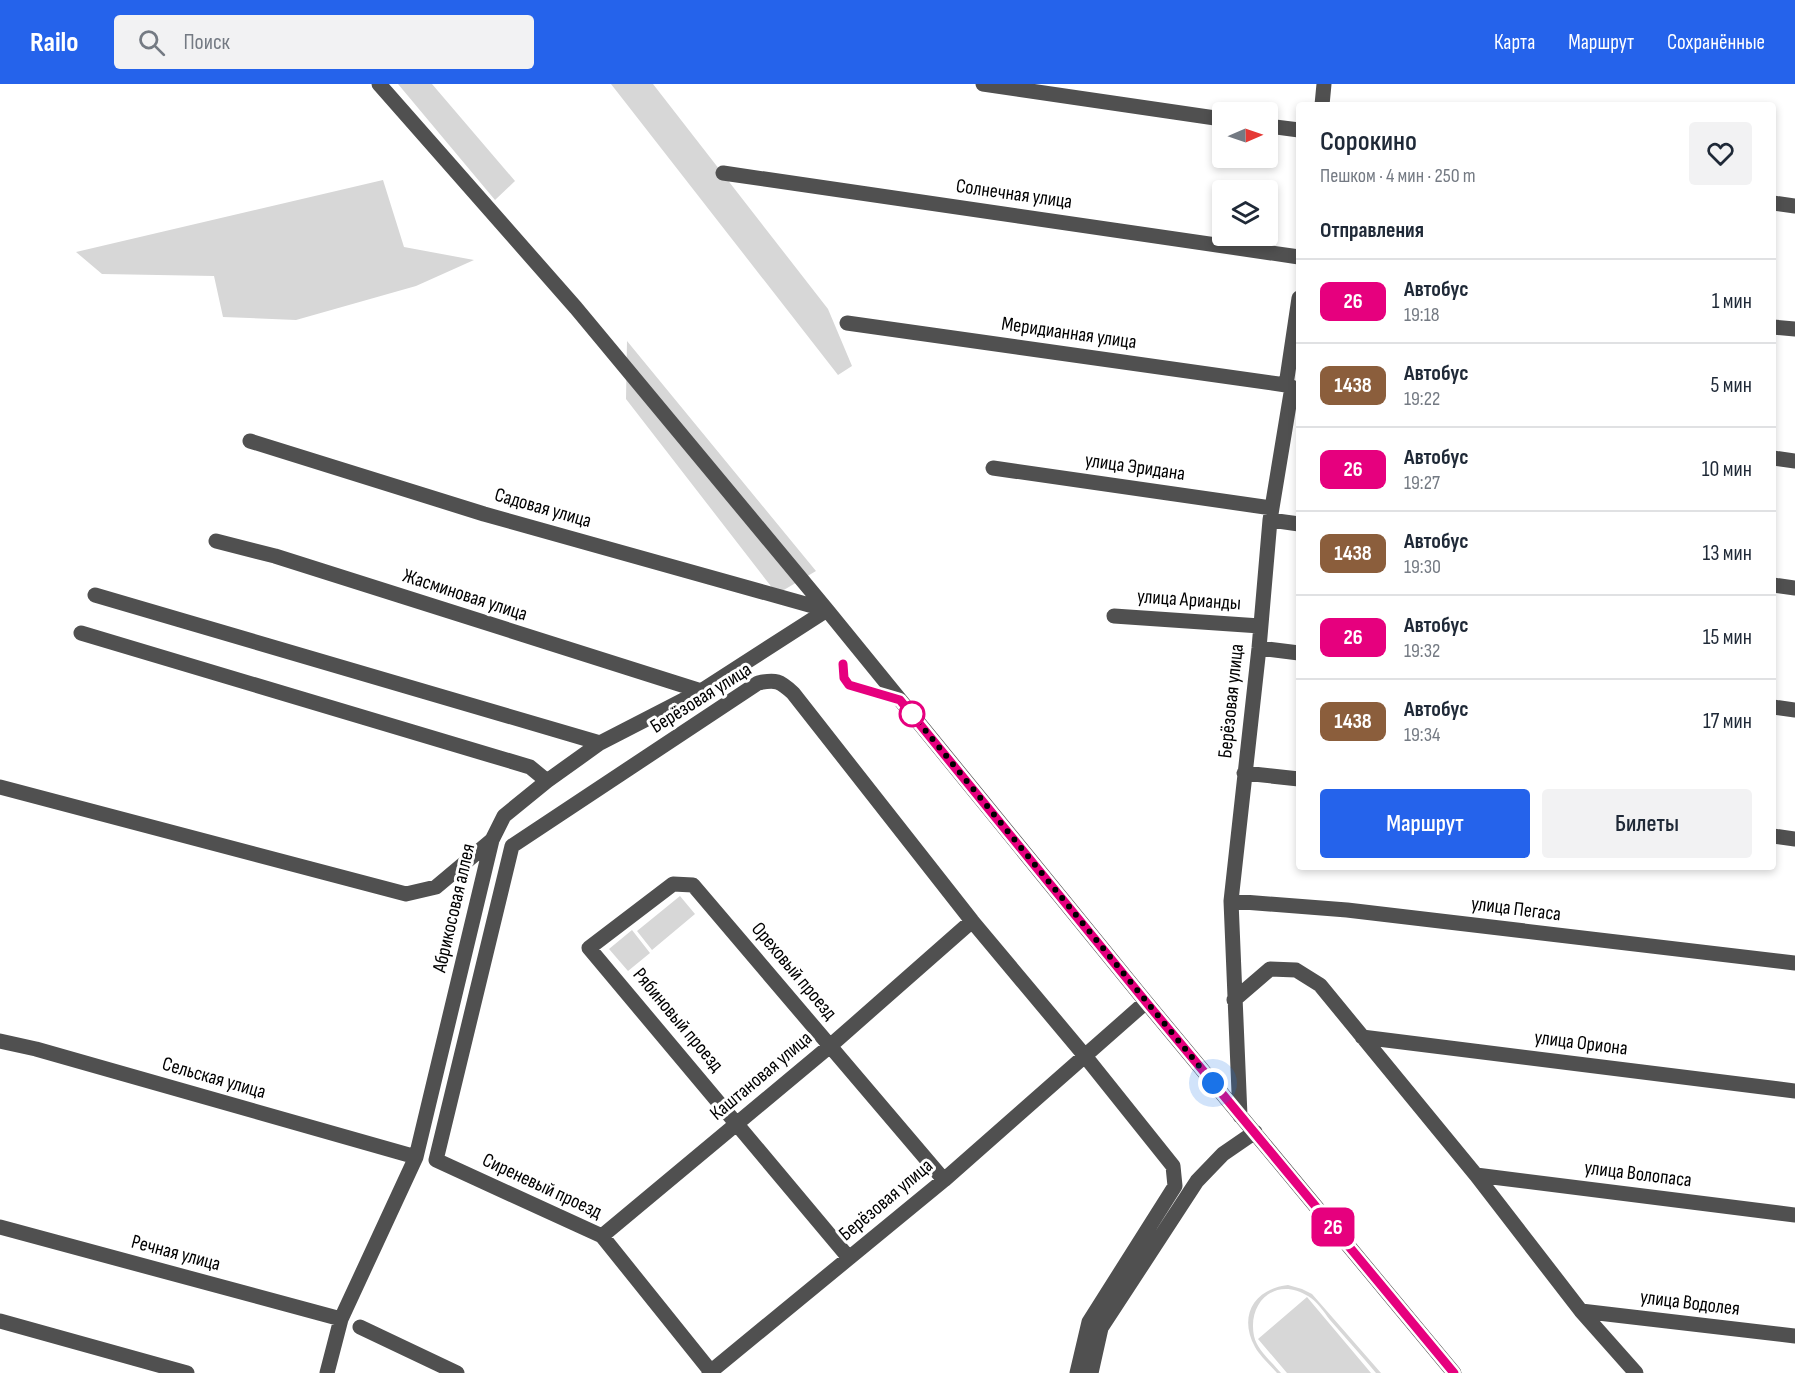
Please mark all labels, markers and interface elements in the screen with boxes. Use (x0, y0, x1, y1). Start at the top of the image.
search box (114, 15, 534, 69)
text: Railo (30, 26, 78, 59)
icon: search (135, 26, 168, 59)
text: Поиск (183, 29, 230, 56)
text: Карта (1494, 30, 1535, 55)
text: Маршрут (1568, 30, 1634, 55)
text: Сохранённые (1667, 30, 1765, 55)
north arrow (1212, 102, 1278, 168)
map controls (1212, 102, 1278, 246)
button: heart (1689, 122, 1752, 185)
text: Сорокино (1320, 125, 1417, 158)
text: Пешком · 4 мин · 250 m (1320, 164, 1476, 188)
street label: Солнечная улица (954, 174, 1074, 214)
button: layers (1212, 180, 1278, 246)
text: Отправления (1320, 217, 1424, 244)
text: Автобус (1404, 276, 1469, 303)
text: 1 мин (1712, 288, 1752, 315)
text: 26 (1343, 289, 1363, 314)
text: 19:18 (1404, 303, 1439, 327)
street label: Меридианная улица (1000, 312, 1138, 354)
text: Автобус (1404, 360, 1469, 387)
text: 5 мин (1711, 372, 1752, 399)
text: 1438 (1334, 373, 1372, 398)
text: 19:22 (1404, 387, 1440, 411)
text: Автобус (1404, 444, 1469, 471)
street label: улица Эридана (1083, 448, 1187, 486)
text: 10 мин (1702, 456, 1752, 483)
text: 26 (1343, 457, 1363, 482)
text: 19:27 (1404, 471, 1440, 495)
street label: Садовая улица (492, 483, 594, 533)
text: Автобус (1404, 528, 1469, 555)
text: 13 мин (1702, 540, 1752, 567)
text: 1438 (1334, 541, 1372, 566)
text: 19:30 (1404, 555, 1441, 579)
street label: Жасминовая улица (400, 564, 530, 626)
street label: улица Арианды (1136, 584, 1242, 616)
text: Автобус (1404, 612, 1469, 639)
text: 15 мин (1703, 624, 1752, 651)
text: 26 (1343, 625, 1363, 650)
text: 19:32 (1404, 639, 1440, 663)
street label: Берёзовая улица (1213, 643, 1249, 759)
street label: Берёзовая улица (646, 657, 756, 739)
text: Автобус (1404, 696, 1469, 723)
unlabelled marker (899, 701, 925, 727)
text: 17 мин (1703, 708, 1752, 735)
text: 1438 (1334, 709, 1372, 734)
text: 19:34 (1404, 723, 1440, 747)
button: Маршрут (1320, 789, 1530, 858)
button: Билеты (1542, 789, 1752, 858)
street label: Абрикосовая аллея (427, 841, 480, 976)
street label: улица Пегаса (1470, 892, 1562, 926)
street label: Ореховый проезд (746, 917, 842, 1025)
street label: Рябиновый проезд (628, 963, 729, 1077)
street label: улица Ориона (1533, 1025, 1629, 1061)
street label: Каштановая улица (705, 1026, 817, 1126)
street label: Сельская улица (159, 1052, 269, 1104)
your location (1198, 1068, 1228, 1098)
street label: Сиреневый проезд (478, 1148, 606, 1224)
street label: Берёзовая улица (834, 1154, 938, 1246)
street label: улица Волопаса (1583, 1156, 1693, 1192)
line badge: 26 (1306, 1208, 1360, 1246)
text: 26 (1323, 1215, 1343, 1240)
street label: Речная улица (129, 1230, 223, 1276)
street label: улица Водолея (1639, 1285, 1741, 1321)

